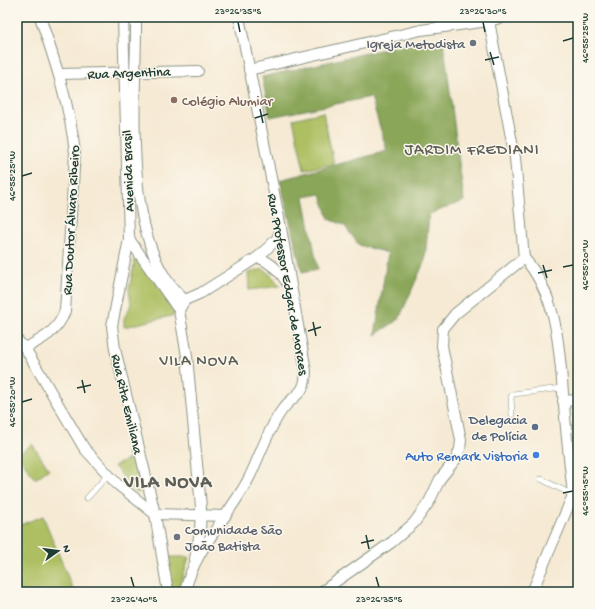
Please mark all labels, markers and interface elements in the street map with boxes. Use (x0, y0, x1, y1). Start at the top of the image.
text: 23°26'35"S (215, 6, 262, 18)
text: 23°26'30"S (460, 6, 507, 18)
text: 46°55'25"W (580, 12, 592, 63)
place label: Igreja Metodista (367, 37, 466, 54)
marker: Igreja Metodista (468, 38, 478, 48)
street label: Rua Argentina (87, 65, 172, 84)
place label: Colégio Alumiar (182, 94, 273, 111)
marker: Colégio Alumiar (169, 95, 179, 105)
street label: Avenida Brasil (120, 130, 139, 212)
district label: JARDIM FREDIANI (404, 142, 540, 161)
street label: Rua Doutor Álvaro Ribeiro (60, 145, 85, 296)
text: 46°55'25"W (7, 150, 19, 201)
street label: Rua Professor Edgar de Moraes (262, 192, 311, 377)
text: 46°55'20"W (580, 239, 592, 290)
street label: Rua Rita Emiliana (106, 353, 146, 457)
district label: VILA NOVA (158, 353, 239, 372)
text: 46°55'20"W (7, 376, 19, 427)
place label: Delegacia de Polícia (468, 413, 528, 446)
marker: Delegacia de Polícia (530, 422, 540, 432)
place label: Auto Remark Vistoria (405, 449, 529, 466)
marker: Auto Remark Vistoria (531, 450, 541, 460)
text: 46°55'15"W (580, 466, 592, 516)
district label: VILA NOVA (123, 473, 212, 494)
place label: Comunidade São João Batista (185, 523, 282, 556)
north arrow (38, 531, 78, 571)
marker: Comunidade São João Batista (172, 532, 182, 542)
text: N (59, 544, 72, 554)
text: 23°26'40"S (111, 594, 158, 606)
text: 23°26'35"S (356, 594, 403, 606)

